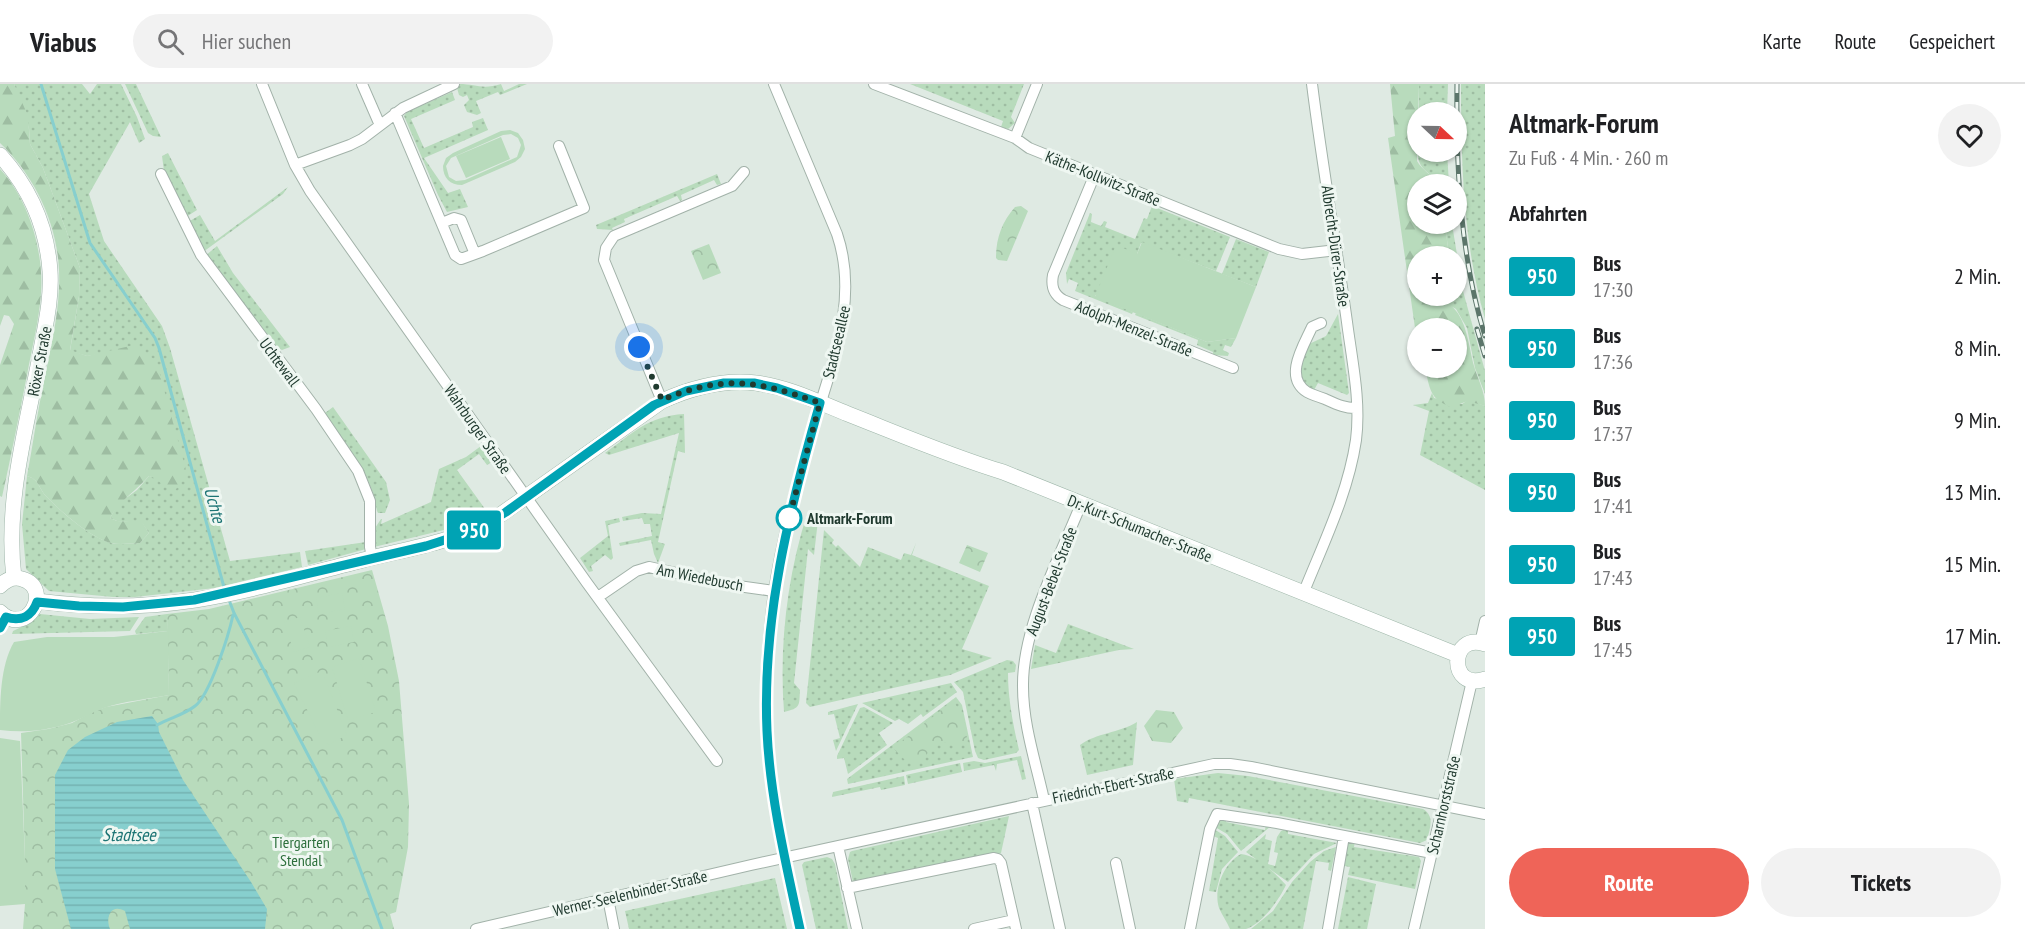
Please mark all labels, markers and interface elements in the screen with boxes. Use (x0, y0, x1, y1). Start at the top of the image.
search box (133, 14, 553, 68)
text: Viabus (30, 23, 97, 60)
icon: search (154, 25, 187, 58)
text: Hier suchen (202, 27, 291, 55)
text: Karte (1763, 28, 1801, 55)
text: Route (1834, 28, 1876, 55)
text: Gespeichert (1909, 28, 1995, 55)
north arrow (1407, 102, 1467, 162)
map controls (1407, 102, 1467, 378)
text: Altmark-Forum (1509, 104, 1659, 141)
button: heart (1938, 104, 2001, 167)
text: Zu Fuß · 4 Min. · 260 m (1509, 145, 1668, 171)
street label: Käthe-Kollwitz-Straße (1043, 146, 1163, 210)
button: layers (1407, 174, 1467, 234)
street label: Albrecht-Dürer-Straße (1318, 184, 1354, 308)
text: Abfahrten (1509, 199, 1587, 227)
button: + (1407, 246, 1467, 306)
text: Bus (1593, 249, 1621, 277)
text: 2 Min. (1954, 262, 2001, 290)
text: 950 (1527, 263, 1557, 290)
text: 17:30 (1593, 277, 1633, 303)
street label: Adolph-Menzel-Straße (1072, 295, 1196, 361)
street label: Stadtseeallee (818, 303, 854, 381)
button: − (1407, 318, 1467, 378)
text: Bus (1593, 321, 1621, 349)
street label: Röxer Straße (22, 324, 56, 398)
your location (624, 332, 654, 362)
street label: Uchtewall (255, 334, 305, 390)
text: 8 Min. (1954, 334, 2001, 362)
text: 950 (1527, 335, 1557, 362)
text: 17:36 (1593, 349, 1633, 375)
street label: Wahrburger Straße (440, 381, 516, 477)
text: Bus (1593, 393, 1621, 421)
text: 9 Min. (1954, 406, 2001, 434)
text: 950 (1527, 407, 1557, 434)
text: 17:37 (1593, 421, 1633, 447)
text: Bus (1593, 465, 1621, 493)
text: 13 Min. (1944, 478, 2001, 506)
text: 950 (1527, 479, 1557, 506)
water label: Uchte (199, 485, 231, 527)
street label: Dr.-Kurt-Schumacher-Straße (1065, 490, 1215, 566)
text: 17:41 (1593, 493, 1633, 519)
marker: Altmark-Forum (776, 505, 802, 531)
place label: Altmark-Forum (806, 508, 893, 528)
line badge: 950 (440, 510, 508, 550)
text: 950 (459, 517, 489, 544)
street label: August-Bebel-Straße (1021, 524, 1081, 638)
text: Bus (1593, 537, 1621, 565)
text: 15 Min. (1944, 550, 2001, 578)
text: 950 (1527, 551, 1557, 578)
street label: Am Wiedebusch (655, 559, 745, 595)
text: 17:43 (1593, 565, 1633, 591)
text: Bus (1593, 609, 1621, 637)
text: 17 Min. (1945, 622, 2001, 650)
text: 950 (1527, 623, 1557, 650)
text: 17:45 (1593, 637, 1633, 663)
street label: Scharnhorststraße (1422, 754, 1464, 856)
street label: Friedrich-Ebert-Straße (1050, 762, 1176, 808)
water label: Stadtsee (102, 823, 157, 846)
park label: Tiergarten Stendal (272, 832, 330, 870)
button: Route (1509, 848, 1749, 917)
button: Tickets (1761, 848, 2001, 917)
street label: Werner-Seelenbinder-Straße (551, 866, 709, 920)

